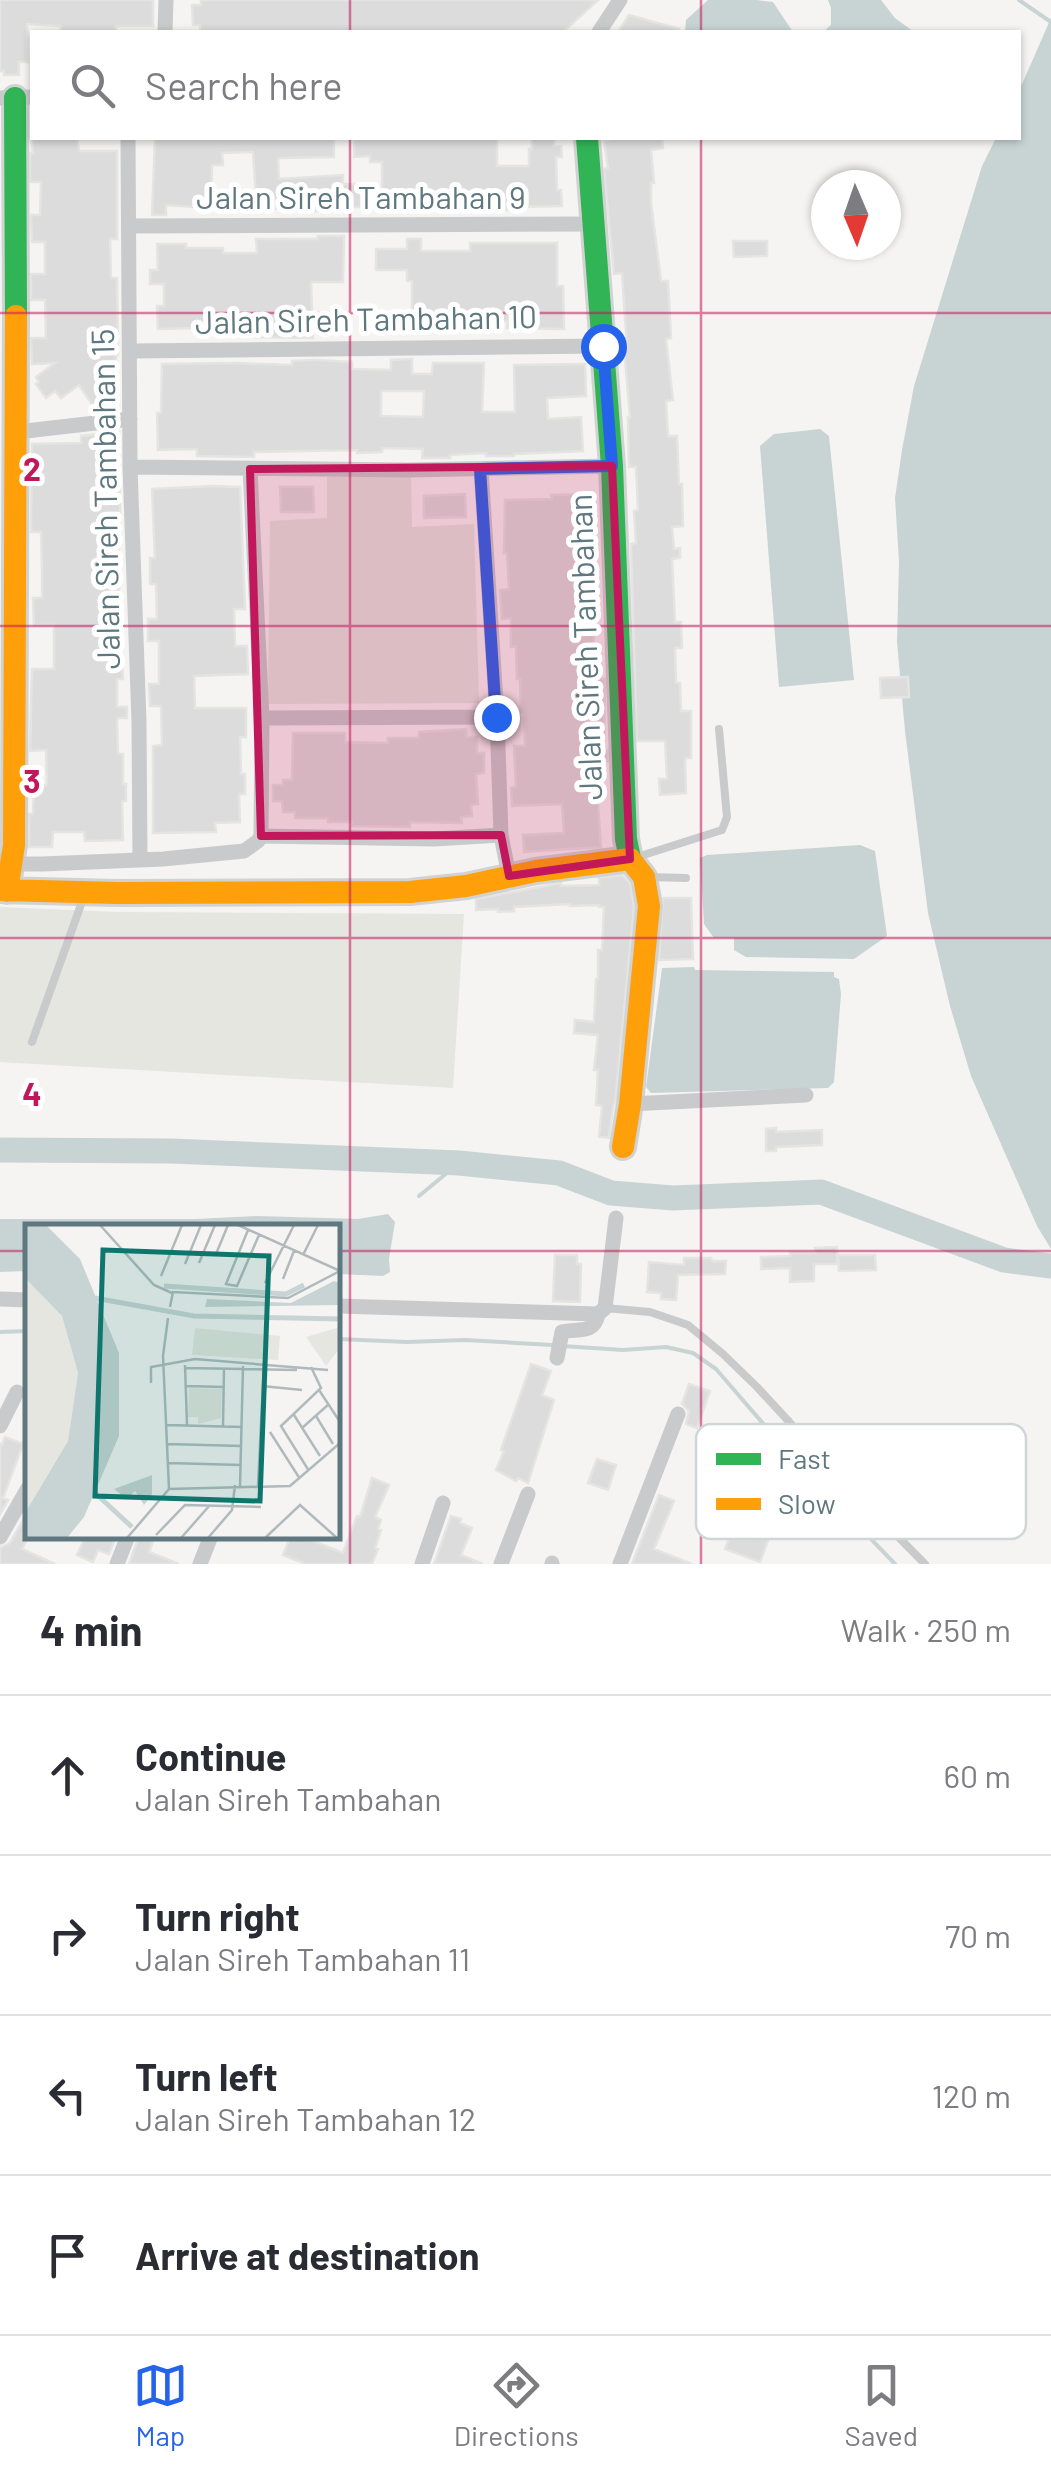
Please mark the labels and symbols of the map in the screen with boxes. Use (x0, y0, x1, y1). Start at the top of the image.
north arrow (811, 170, 901, 260)
street label: Jalan Sireh Tambahan 9 (196, 177, 526, 215)
street label: Jalan Sireh Tambahan 10 (195, 296, 537, 340)
route start (581, 324, 627, 370)
street label: Jalan Sireh Tambahan 15 (82, 329, 126, 670)
text: 2 (23, 449, 41, 487)
street label: Jalan Sireh Tambahan (560, 493, 608, 801)
route end (474, 695, 520, 741)
text: 3 (23, 761, 41, 799)
text: 4 (22, 1074, 42, 1112)
inset map (25, 1224, 340, 1539)
legend (696, 1424, 1026, 1539)
text: Fast (778, 1441, 831, 1475)
text: Slow (778, 1486, 836, 1520)

